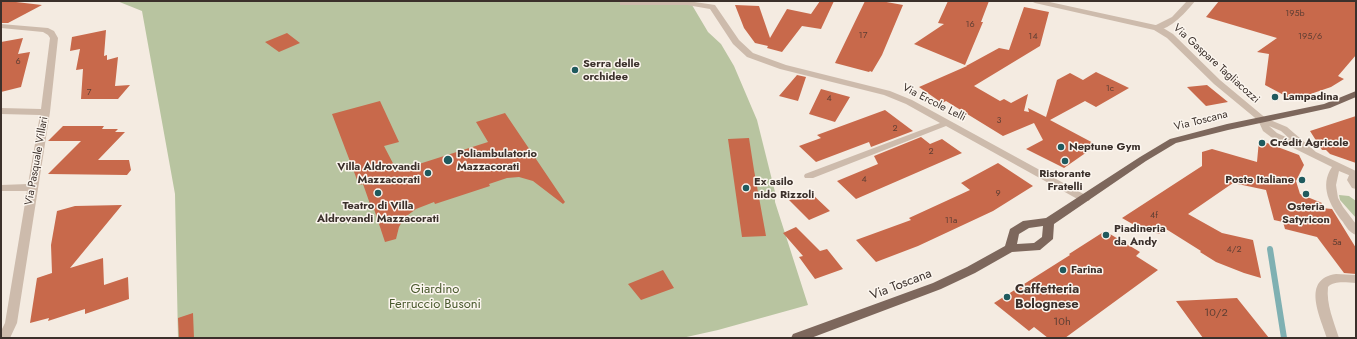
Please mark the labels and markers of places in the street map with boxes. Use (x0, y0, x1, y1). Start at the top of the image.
place label: Serra delle orchidee (583, 57, 640, 83)
marker: Serra delle orchidee (570, 65, 580, 75)
place label: Lampadina (1283, 90, 1339, 104)
marker: Lampadina (1270, 92, 1280, 102)
place label: Crédit Agricole (1270, 136, 1349, 150)
marker: Crédit Agricole (1257, 138, 1267, 148)
place label: Neptune Gym (1069, 140, 1140, 154)
marker: Neptune Gym (1056, 142, 1066, 152)
place label: Poliambulatorio Mazzacorati (457, 147, 537, 173)
marker: Poliambulatorio Mazzacorati (442, 154, 454, 166)
marker: Ristorante Fratelli (1060, 156, 1070, 166)
place label: Villa Aldrovandi Mazzacorati (337, 160, 420, 186)
place label: Ristorante Fratelli (1039, 167, 1091, 193)
marker: Villa Aldrovandi Mazzacorati (423, 168, 433, 178)
place label: Poste Italiane (1225, 173, 1294, 187)
place label: Ex asilo nido Rizzoli (754, 175, 814, 201)
marker: Poste Italiane (1297, 175, 1307, 185)
marker: Ex asilo nido Rizzoli (741, 183, 751, 193)
marker: Teatro di Villa Aldrovandi Mazzacorati (373, 188, 383, 198)
marker: Osteria Satyricon (1301, 189, 1311, 199)
place label: Teatro di Villa Aldrovandi Mazzacorati (317, 199, 439, 225)
place label: Osteria Satyricon (1282, 200, 1330, 226)
place label: Piadineria da Andy (1114, 222, 1166, 248)
marker: Piadineria da Andy (1101, 230, 1111, 240)
place label: Farina (1071, 263, 1102, 277)
marker: Farina (1058, 265, 1068, 275)
place label: Caffetteria Bolognese (1015, 282, 1079, 313)
marker: Caffetteria Bolognese (1002, 292, 1012, 302)

